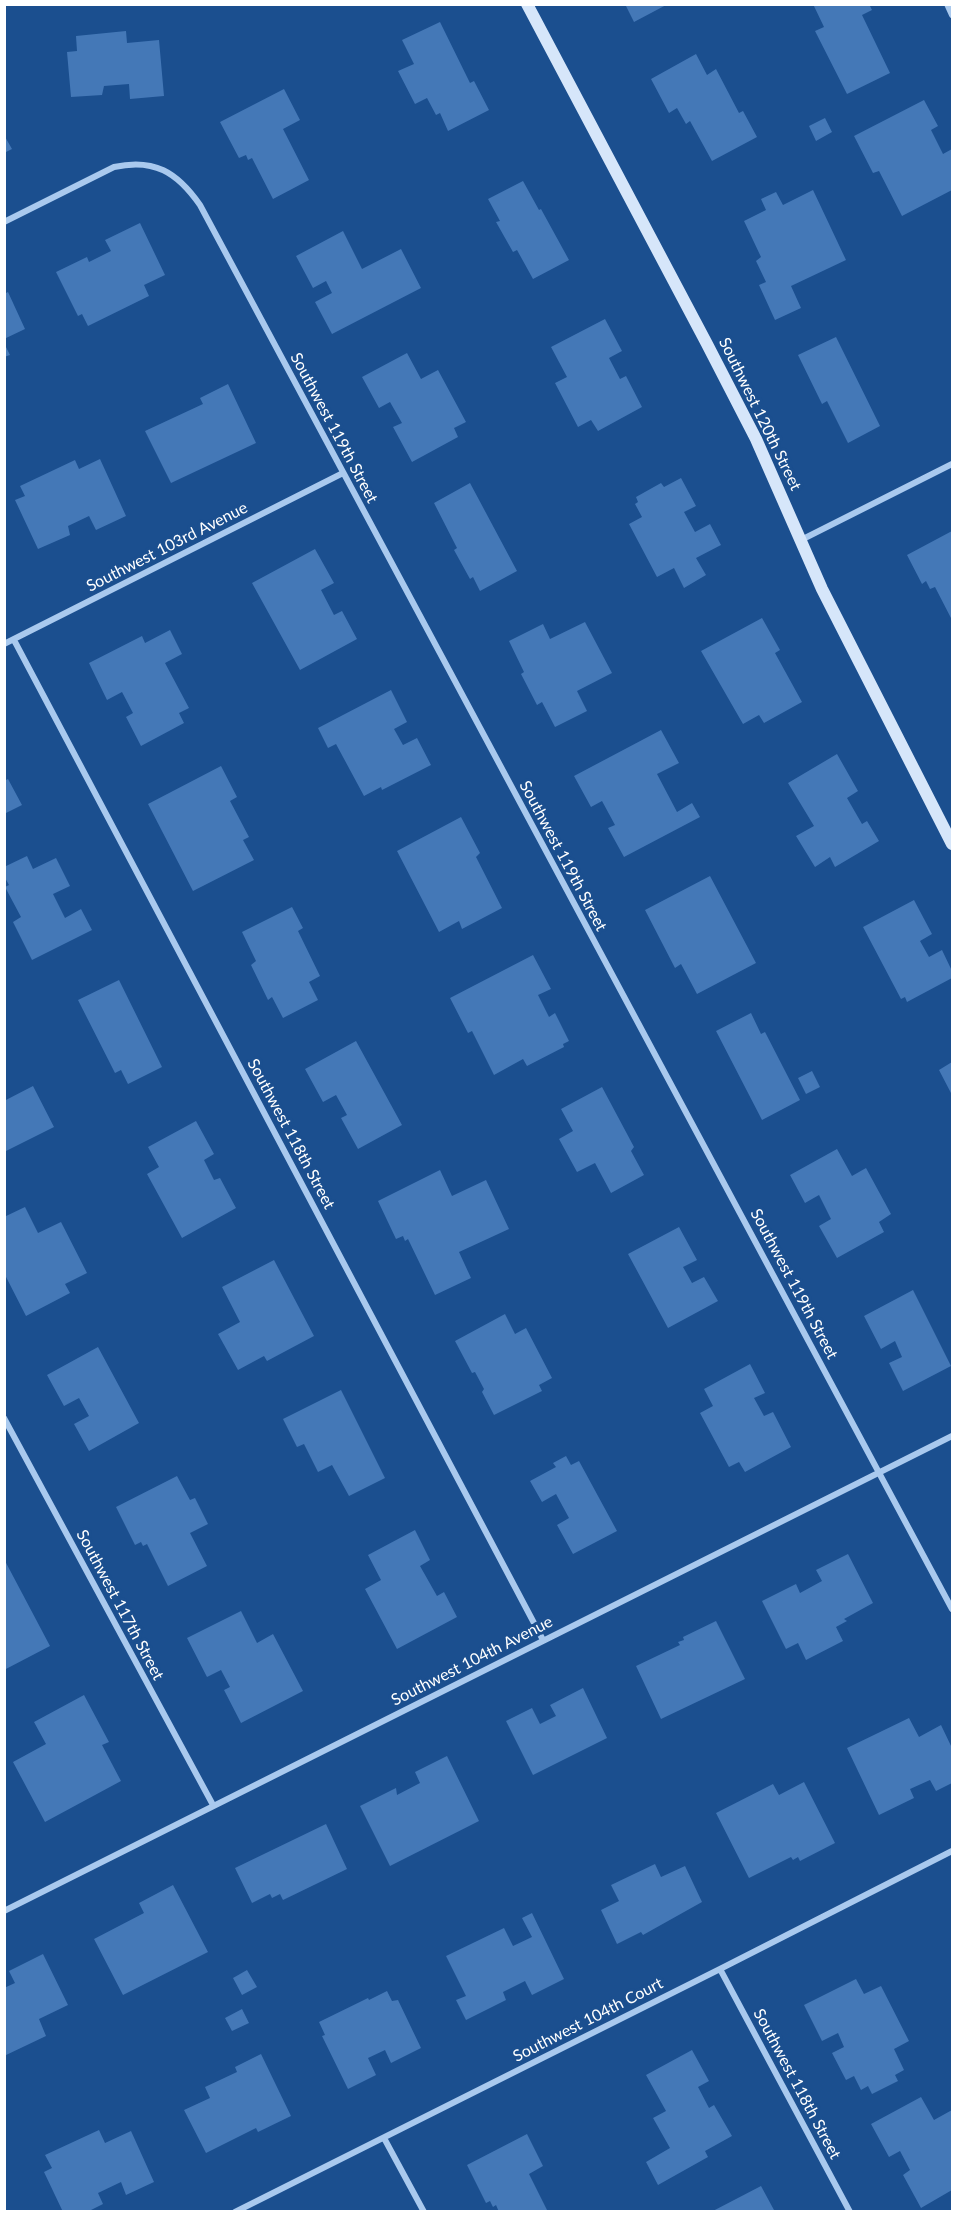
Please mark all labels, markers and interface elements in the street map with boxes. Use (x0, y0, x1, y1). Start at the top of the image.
street label: Southwest 120th Street (715, 334, 805, 494)
street label: Southwest 119th Street (286, 349, 382, 507)
street label: Southwest 103rd Avenue (83, 498, 251, 596)
street label: Southwest 119th Street (515, 777, 611, 935)
street label: Southwest 118th Street (243, 1055, 339, 1213)
street label: Southwest 119th Street (746, 1205, 842, 1363)
street label: Southwest 117th Street (72, 1526, 168, 1684)
street label: Southwest 104th Avenue (388, 1612, 556, 1710)
street label: Southwest 104th Court (510, 1974, 666, 2066)
street label: Southwest 118th Street (749, 2005, 845, 2163)

